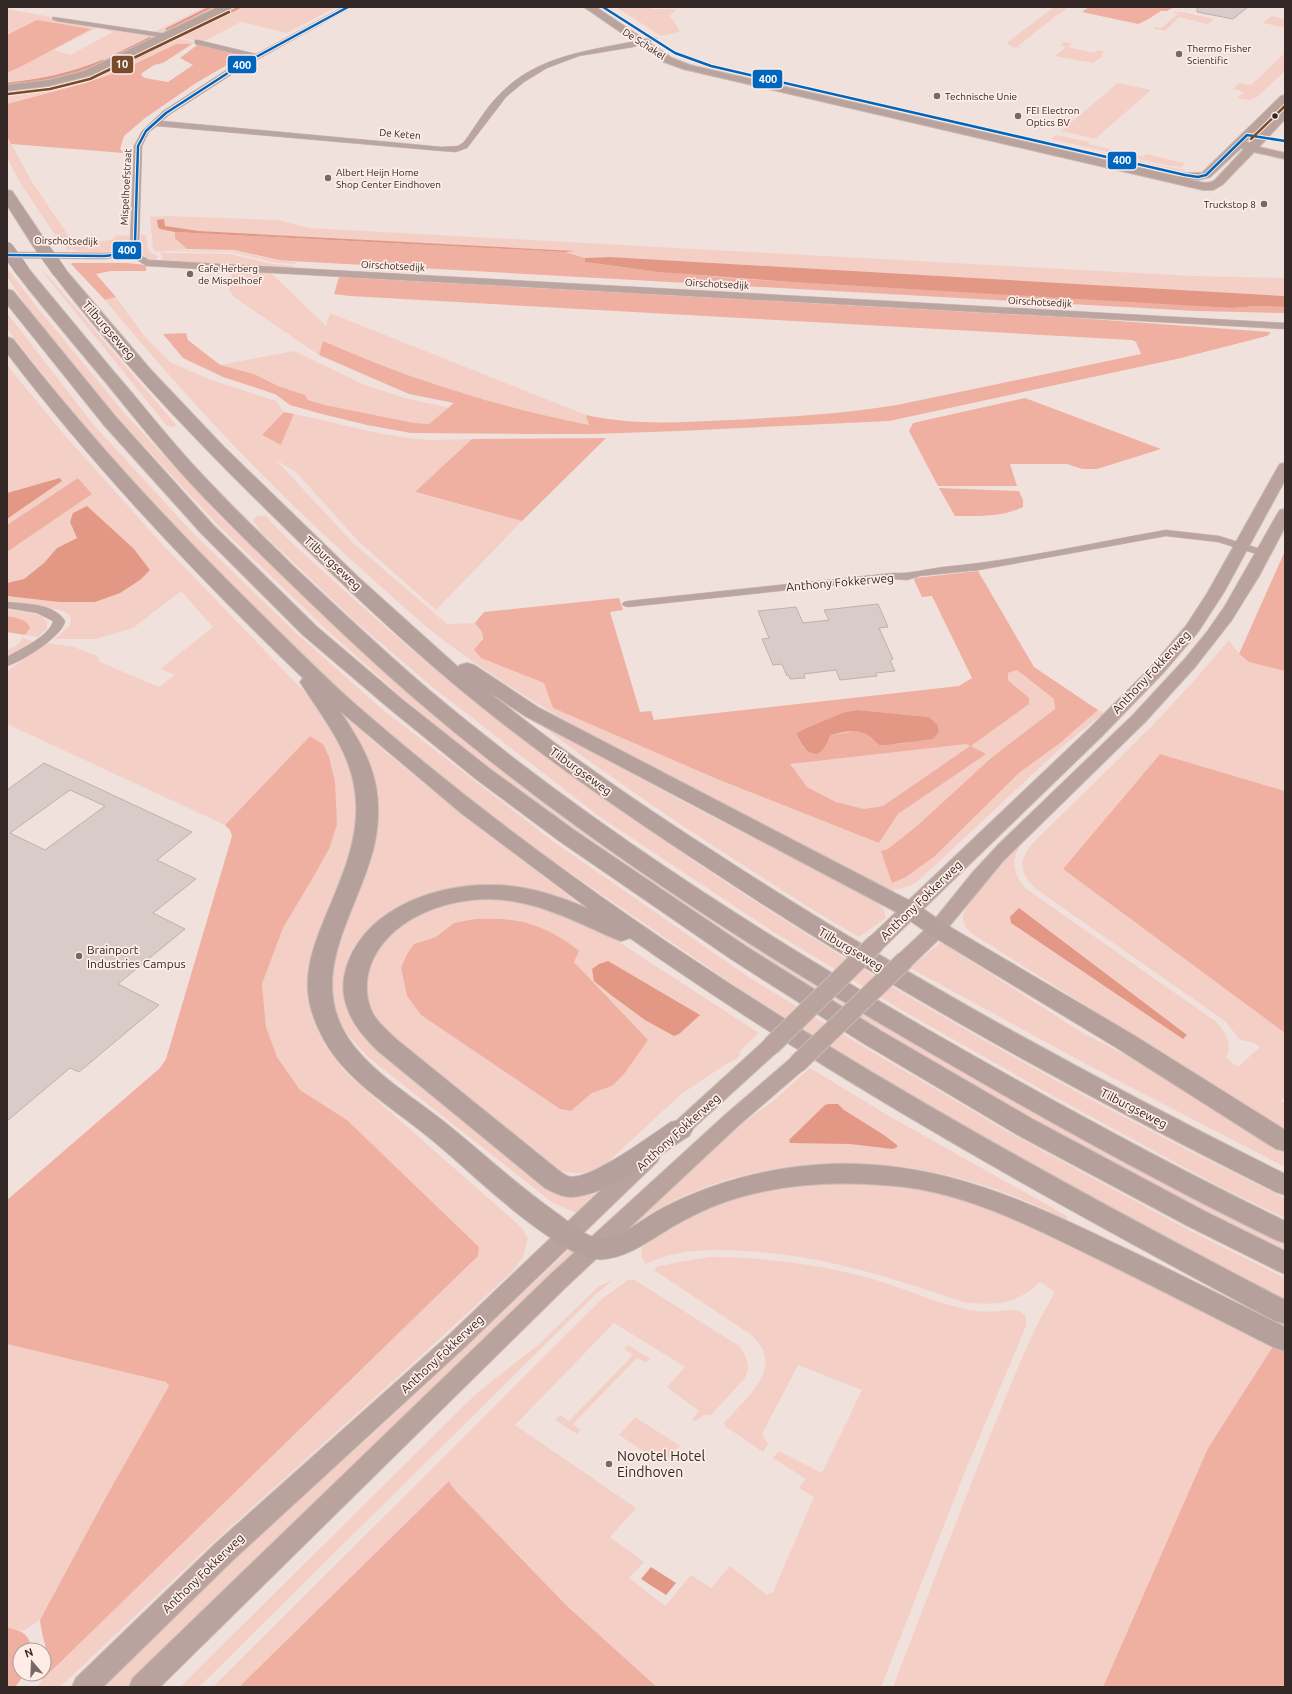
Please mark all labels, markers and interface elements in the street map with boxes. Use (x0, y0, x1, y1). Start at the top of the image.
street label: De Schakel (621, 26, 668, 62)
place label: Thermo Fisher Scientific (1187, 43, 1252, 66)
marker: Thermo Fisher Scientific (1174, 49, 1184, 59)
line badge: 10 (111, 55, 134, 74)
line badge: 400 (227, 55, 257, 74)
text: 10 (116, 58, 128, 70)
text: 400 (233, 59, 251, 71)
line badge: 400 (752, 69, 783, 89)
text: 400 (759, 73, 777, 85)
marker: Technische Unie (932, 91, 942, 101)
place label: Technische Unie (945, 91, 1017, 102)
place label: FEI Electron Optics BV (1026, 105, 1079, 128)
marker: FEI Electron Optics BV (1013, 111, 1023, 121)
unlabelled marker (1270, 111, 1280, 121)
street label: De Keten (379, 127, 421, 141)
street label: Mispelhoefstraat (119, 148, 134, 226)
line badge: 400 (1107, 151, 1137, 170)
text: 400 (1113, 154, 1131, 166)
place label: Albert Heijn Home Shop Center Eindhoven (336, 167, 441, 190)
marker: Albert Heijn Home Shop Center Eindhoven (323, 173, 333, 183)
place label: Truckstop 8 (1204, 199, 1256, 210)
marker: Truckstop 8 (1259, 199, 1269, 209)
street label: Oirschotsedijk (34, 235, 98, 247)
line badge: 400 (112, 241, 142, 260)
text: 400 (118, 244, 136, 256)
street label: Oirschotsedijk (361, 259, 425, 273)
place label: Cafe Herberg de Mispelhoef (198, 263, 262, 286)
marker: Cafe Herberg de Mispelhoef (185, 269, 195, 279)
street label: Oirschotsedijk (685, 277, 749, 291)
street label: Oirschotsedijk (1008, 295, 1072, 309)
street label: Tilburgseweg (80, 298, 138, 362)
street label: Tilburgseweg (302, 533, 364, 593)
street label: Anthony Fokkerweg (786, 571, 894, 593)
street label: Anthony Fokkerweg (1109, 628, 1193, 716)
street label: Tilburgseweg (548, 744, 614, 798)
street label: Anthony Fokkerweg (878, 858, 964, 942)
street label: Tilburgseweg (816, 925, 886, 973)
place label: Brainport Industries Campus (87, 943, 186, 970)
marker: Brainport Industries Campus (74, 951, 84, 961)
street label: Tilburgseweg (1099, 1086, 1169, 1130)
street label: Anthony Fokkerweg (634, 1091, 722, 1173)
street label: Anthony Fokkerweg (398, 1312, 486, 1396)
place label: Novotel Hotel Eindhoven (617, 1448, 705, 1480)
marker: Novotel Hotel Eindhoven (604, 1459, 614, 1469)
street label: Anthony Fokkerweg (160, 1531, 246, 1615)
north arrow (12, 1642, 52, 1682)
text: N (23, 1646, 35, 1660)

